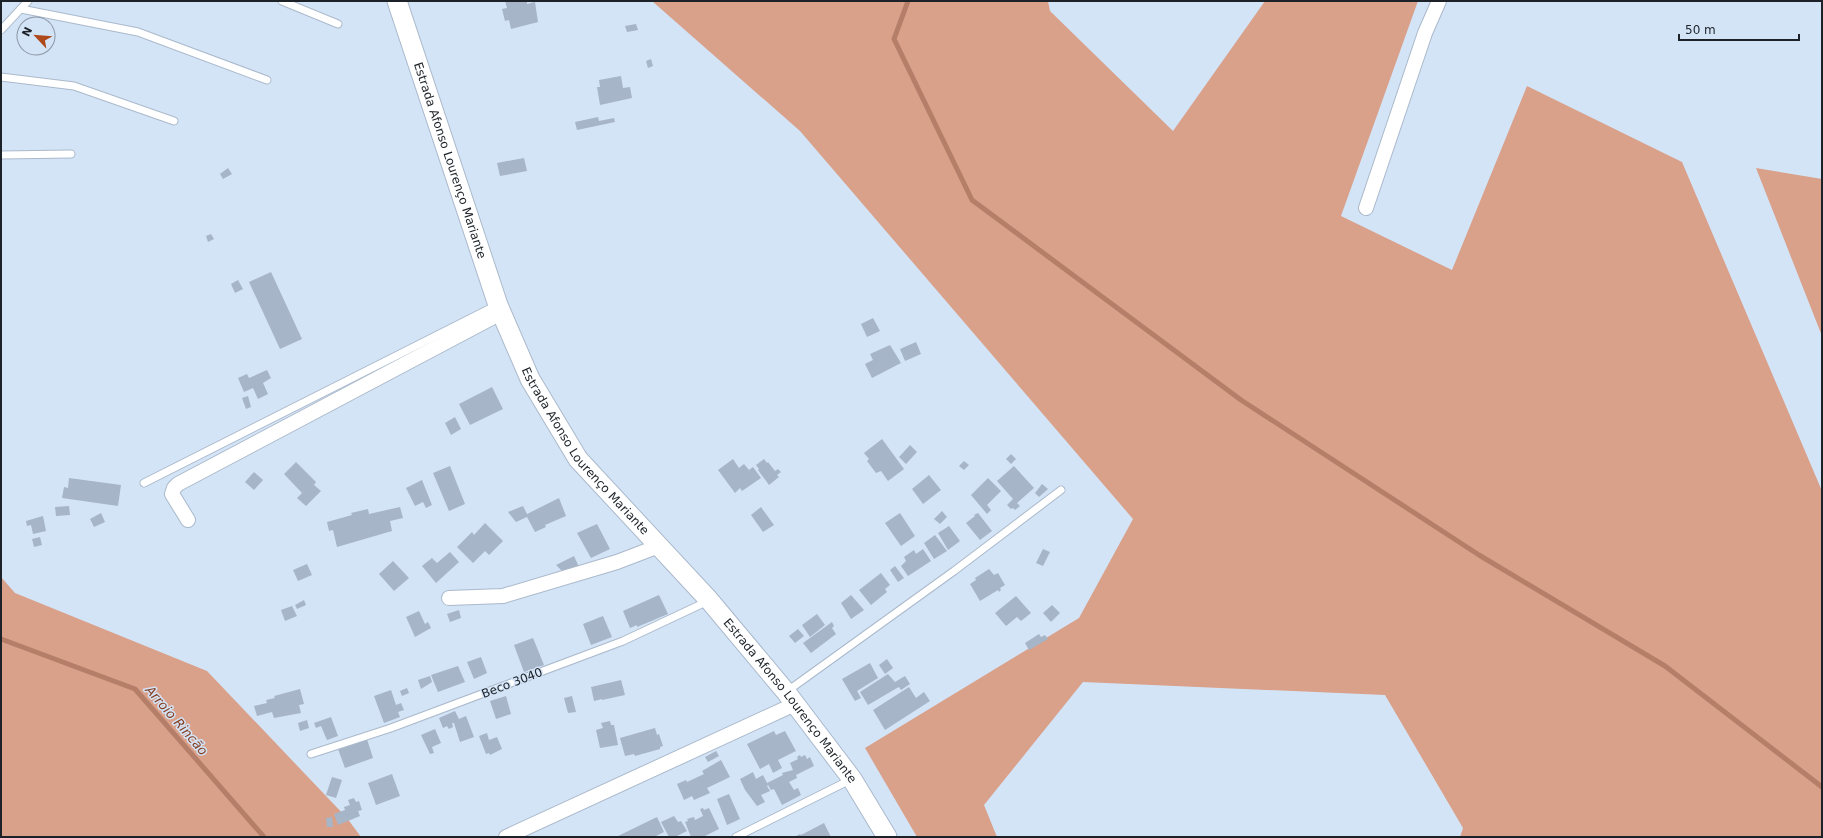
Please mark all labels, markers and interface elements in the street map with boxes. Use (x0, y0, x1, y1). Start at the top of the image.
north arrow (16, 16, 56, 56)
scale bar (1679, 16, 1799, 42)
text: 50 m (1685, 23, 1716, 37)
text: N (20, 25, 35, 39)
street label: Estrada Afonso Lourenço Mariante (411, 60, 489, 260)
street label: Estrada Afonso Lourenço Mariante (519, 365, 652, 538)
street label: Estrada Afonso Lourenço Mariante (720, 616, 859, 786)
street label: Beco 3040 (480, 665, 544, 701)
water label: Arroio Rincão (142, 682, 211, 758)

